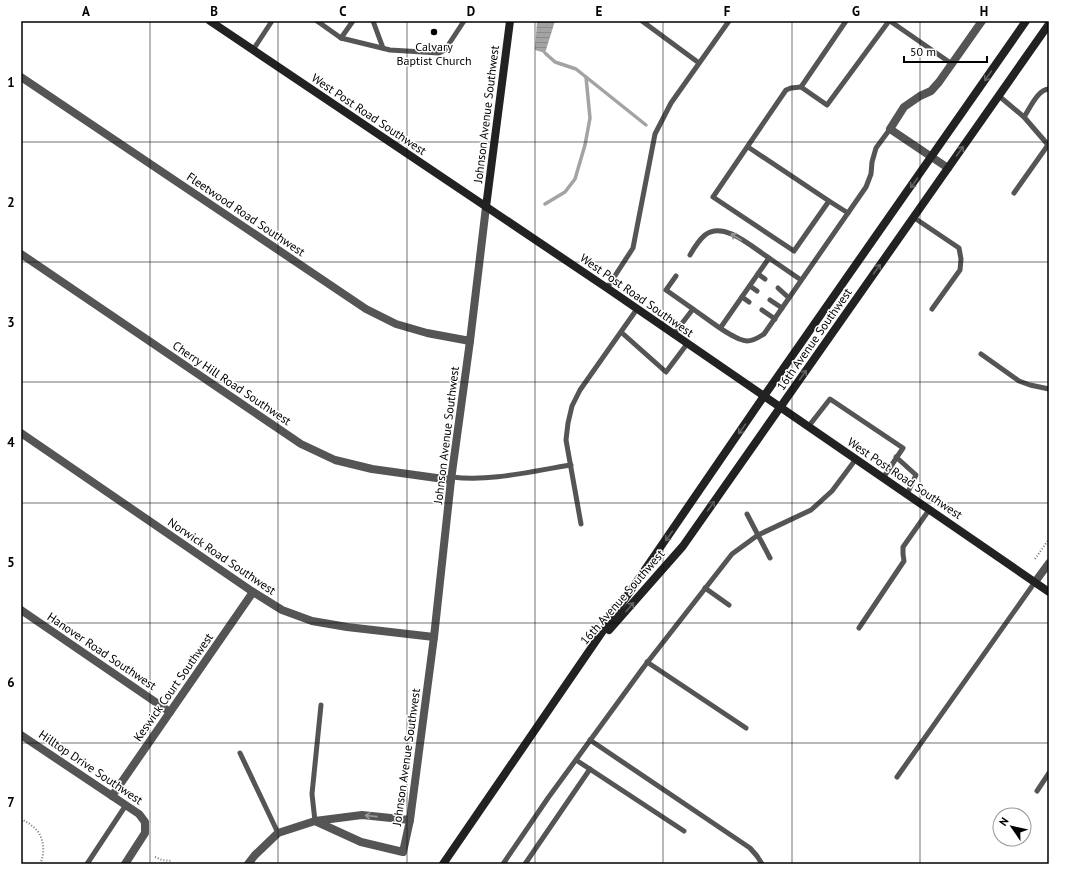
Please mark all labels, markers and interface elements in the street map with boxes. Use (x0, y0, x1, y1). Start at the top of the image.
text: A (82, 3, 90, 20)
text: B (210, 3, 218, 20)
text: C (339, 3, 347, 20)
text: D (467, 3, 475, 20)
text: E (596, 3, 603, 20)
text: F (724, 3, 731, 20)
text: G (852, 3, 860, 20)
text: H (980, 3, 988, 20)
marker: Calvary Baptist Church (429, 27, 439, 37)
scale bar (904, 38, 987, 64)
place label: Calvary Baptist Church (396, 39, 472, 68)
street label: Johnson Avenue Southwest (470, 44, 502, 185)
text: 50 m (910, 44, 936, 59)
street label: West Post Road Southwest (309, 70, 429, 158)
one-way arrow (984, 70, 992, 81)
text: 1 (7, 74, 15, 91)
one-way arrow (956, 146, 964, 157)
street label: Fleetwood Road Southwest (184, 169, 308, 259)
one-way arrow (910, 177, 918, 188)
text: 2 (7, 194, 15, 211)
one-way arrow (730, 232, 742, 240)
street label: West Post Road Southwest (577, 250, 697, 340)
one-way arrow (873, 264, 881, 275)
street label: 16th Avenue Southwest (773, 285, 855, 393)
text: 3 (7, 314, 15, 331)
street label: Cherry Hill Road Southwest (170, 338, 294, 428)
street label: Johnson Avenue Southwest (430, 365, 462, 506)
one-way arrow (799, 370, 807, 381)
one-way arrow (738, 423, 746, 434)
text: 4 (7, 434, 15, 451)
street label: West Post Road Southwest (845, 434, 965, 522)
one-way arrow (707, 501, 715, 512)
street label: Norwick Road Southwest (165, 514, 279, 598)
one-way arrow (665, 530, 673, 541)
street label: 16th Avenue Southwest (577, 546, 667, 648)
text: 5 (7, 554, 15, 571)
one-way arrow (625, 601, 634, 612)
street label: Hanover Road Southwest (45, 609, 159, 693)
street label: Keswick Court Southwest (130, 630, 216, 744)
text: 6 (7, 674, 15, 691)
street label: Johnson Avenue Southwest (389, 687, 423, 828)
street label: Hilltop Drive Southwest (36, 727, 146, 807)
text: 7 (7, 794, 15, 811)
north arrow (992, 807, 1032, 847)
one-way arrow (365, 812, 378, 819)
text: N (996, 814, 1012, 828)

